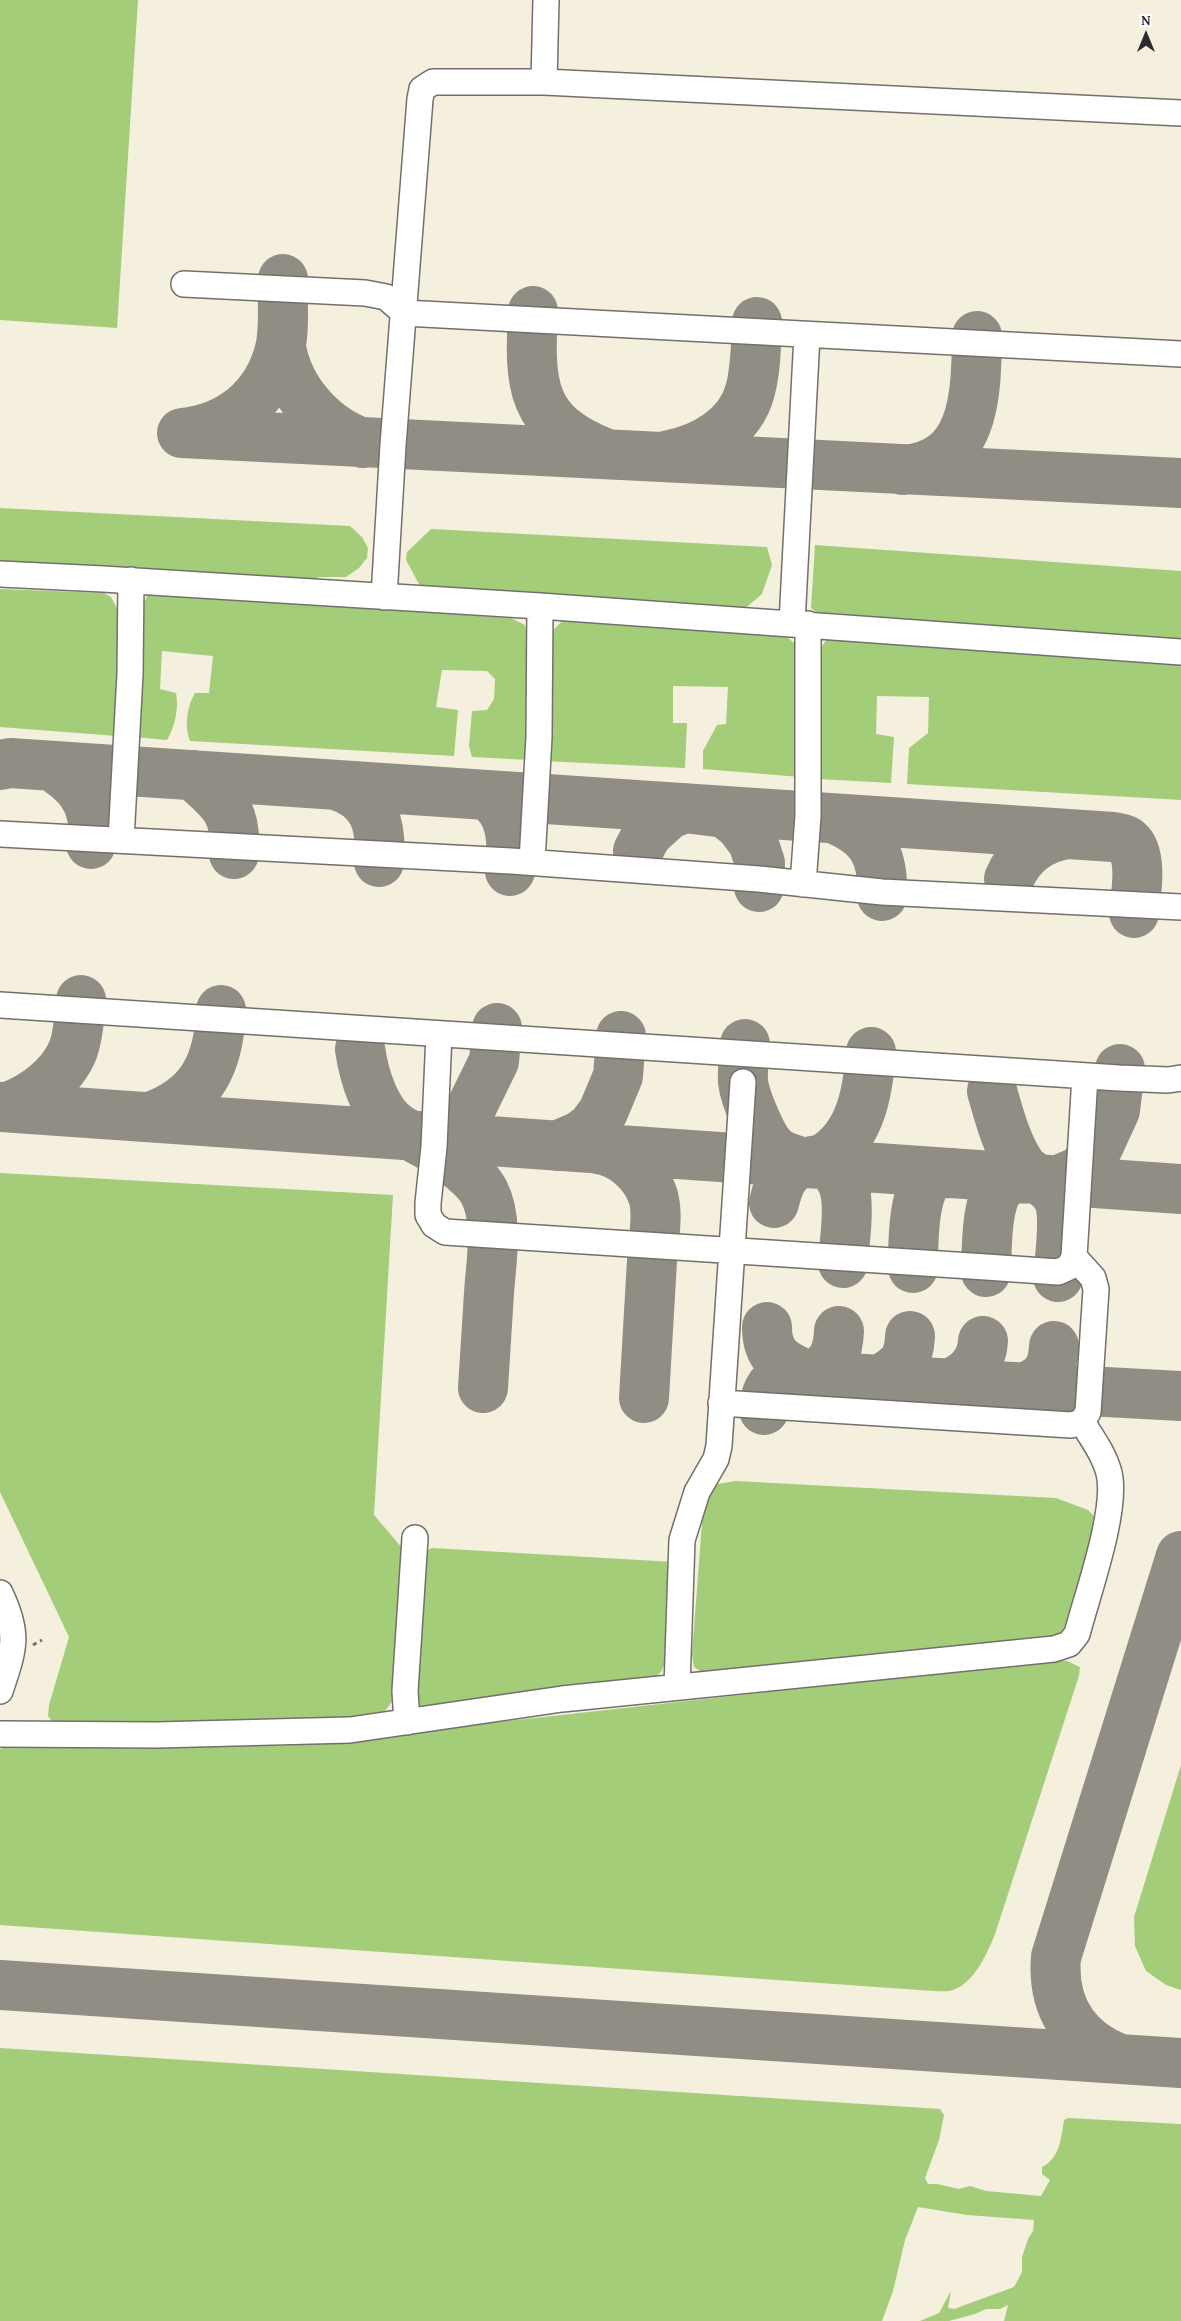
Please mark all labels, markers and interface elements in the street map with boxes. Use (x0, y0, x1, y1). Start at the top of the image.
north arrow (1121, 10, 1171, 60)
text: N (1141, 10, 1151, 30)

